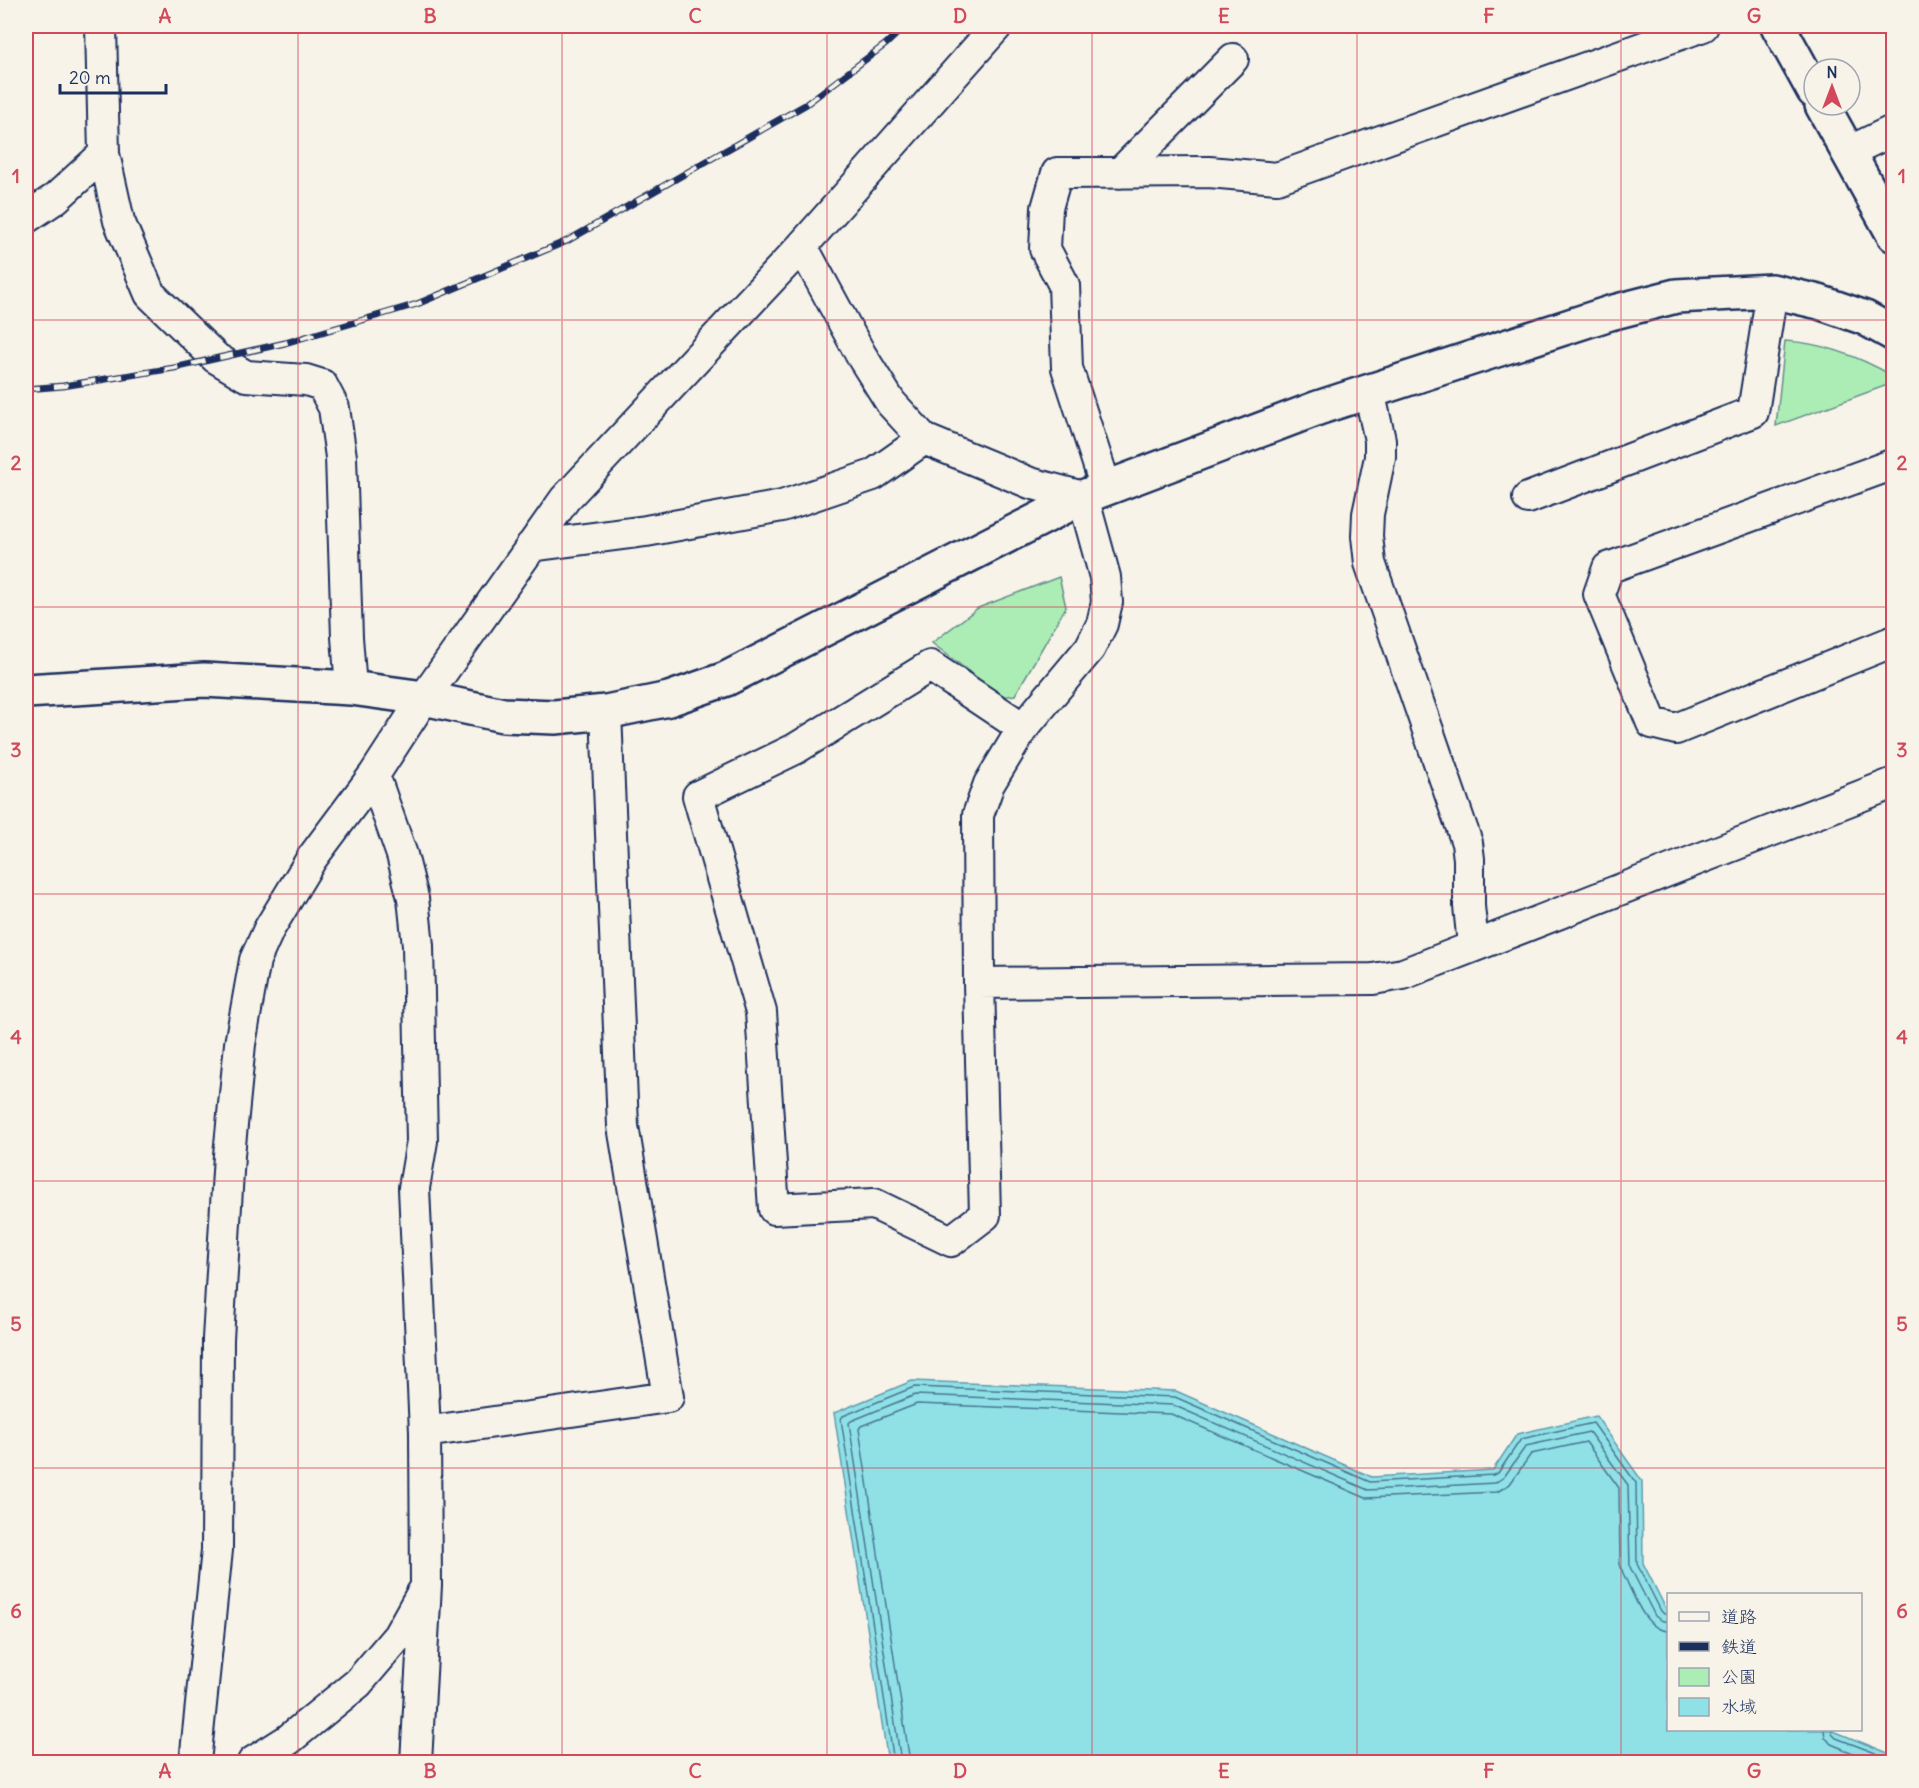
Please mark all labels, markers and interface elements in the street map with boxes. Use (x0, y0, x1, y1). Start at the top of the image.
text: A (159, 3, 172, 28)
text: B (423, 3, 437, 28)
text: C (688, 3, 702, 28)
text: D (953, 3, 967, 28)
text: E (1218, 3, 1230, 28)
text: F (1483, 3, 1495, 28)
text: G (1747, 3, 1761, 28)
scale bar (60, 57, 166, 95)
north arrow (1802, 57, 1862, 117)
text: N (1826, 62, 1838, 82)
text: 20 m (69, 66, 111, 89)
text: 1 (12, 163, 20, 188)
text: 1 (1898, 163, 1906, 188)
text: 2 (11, 450, 22, 475)
text: 2 (1897, 450, 1908, 475)
text: 3 (10, 737, 22, 762)
text: 3 (1896, 737, 1908, 762)
text: 4 (10, 1024, 22, 1049)
text: 4 (1896, 1024, 1908, 1049)
text: 5 (10, 1311, 22, 1336)
text: 5 (1896, 1311, 1908, 1336)
legend (1667, 1593, 1862, 1731)
text: 6 (10, 1598, 22, 1623)
text: 6 (1896, 1598, 1908, 1623)
text: 道路 (1721, 1605, 1757, 1628)
text: 鉄道 (1721, 1635, 1757, 1658)
text: 公園 (1721, 1665, 1757, 1688)
text: 水域 (1721, 1695, 1757, 1718)
text: A (159, 1758, 172, 1783)
text: B (423, 1758, 437, 1783)
text: C (688, 1758, 702, 1783)
text: D (953, 1758, 967, 1783)
text: E (1218, 1758, 1230, 1783)
text: F (1483, 1758, 1495, 1783)
text: G (1747, 1758, 1761, 1783)

